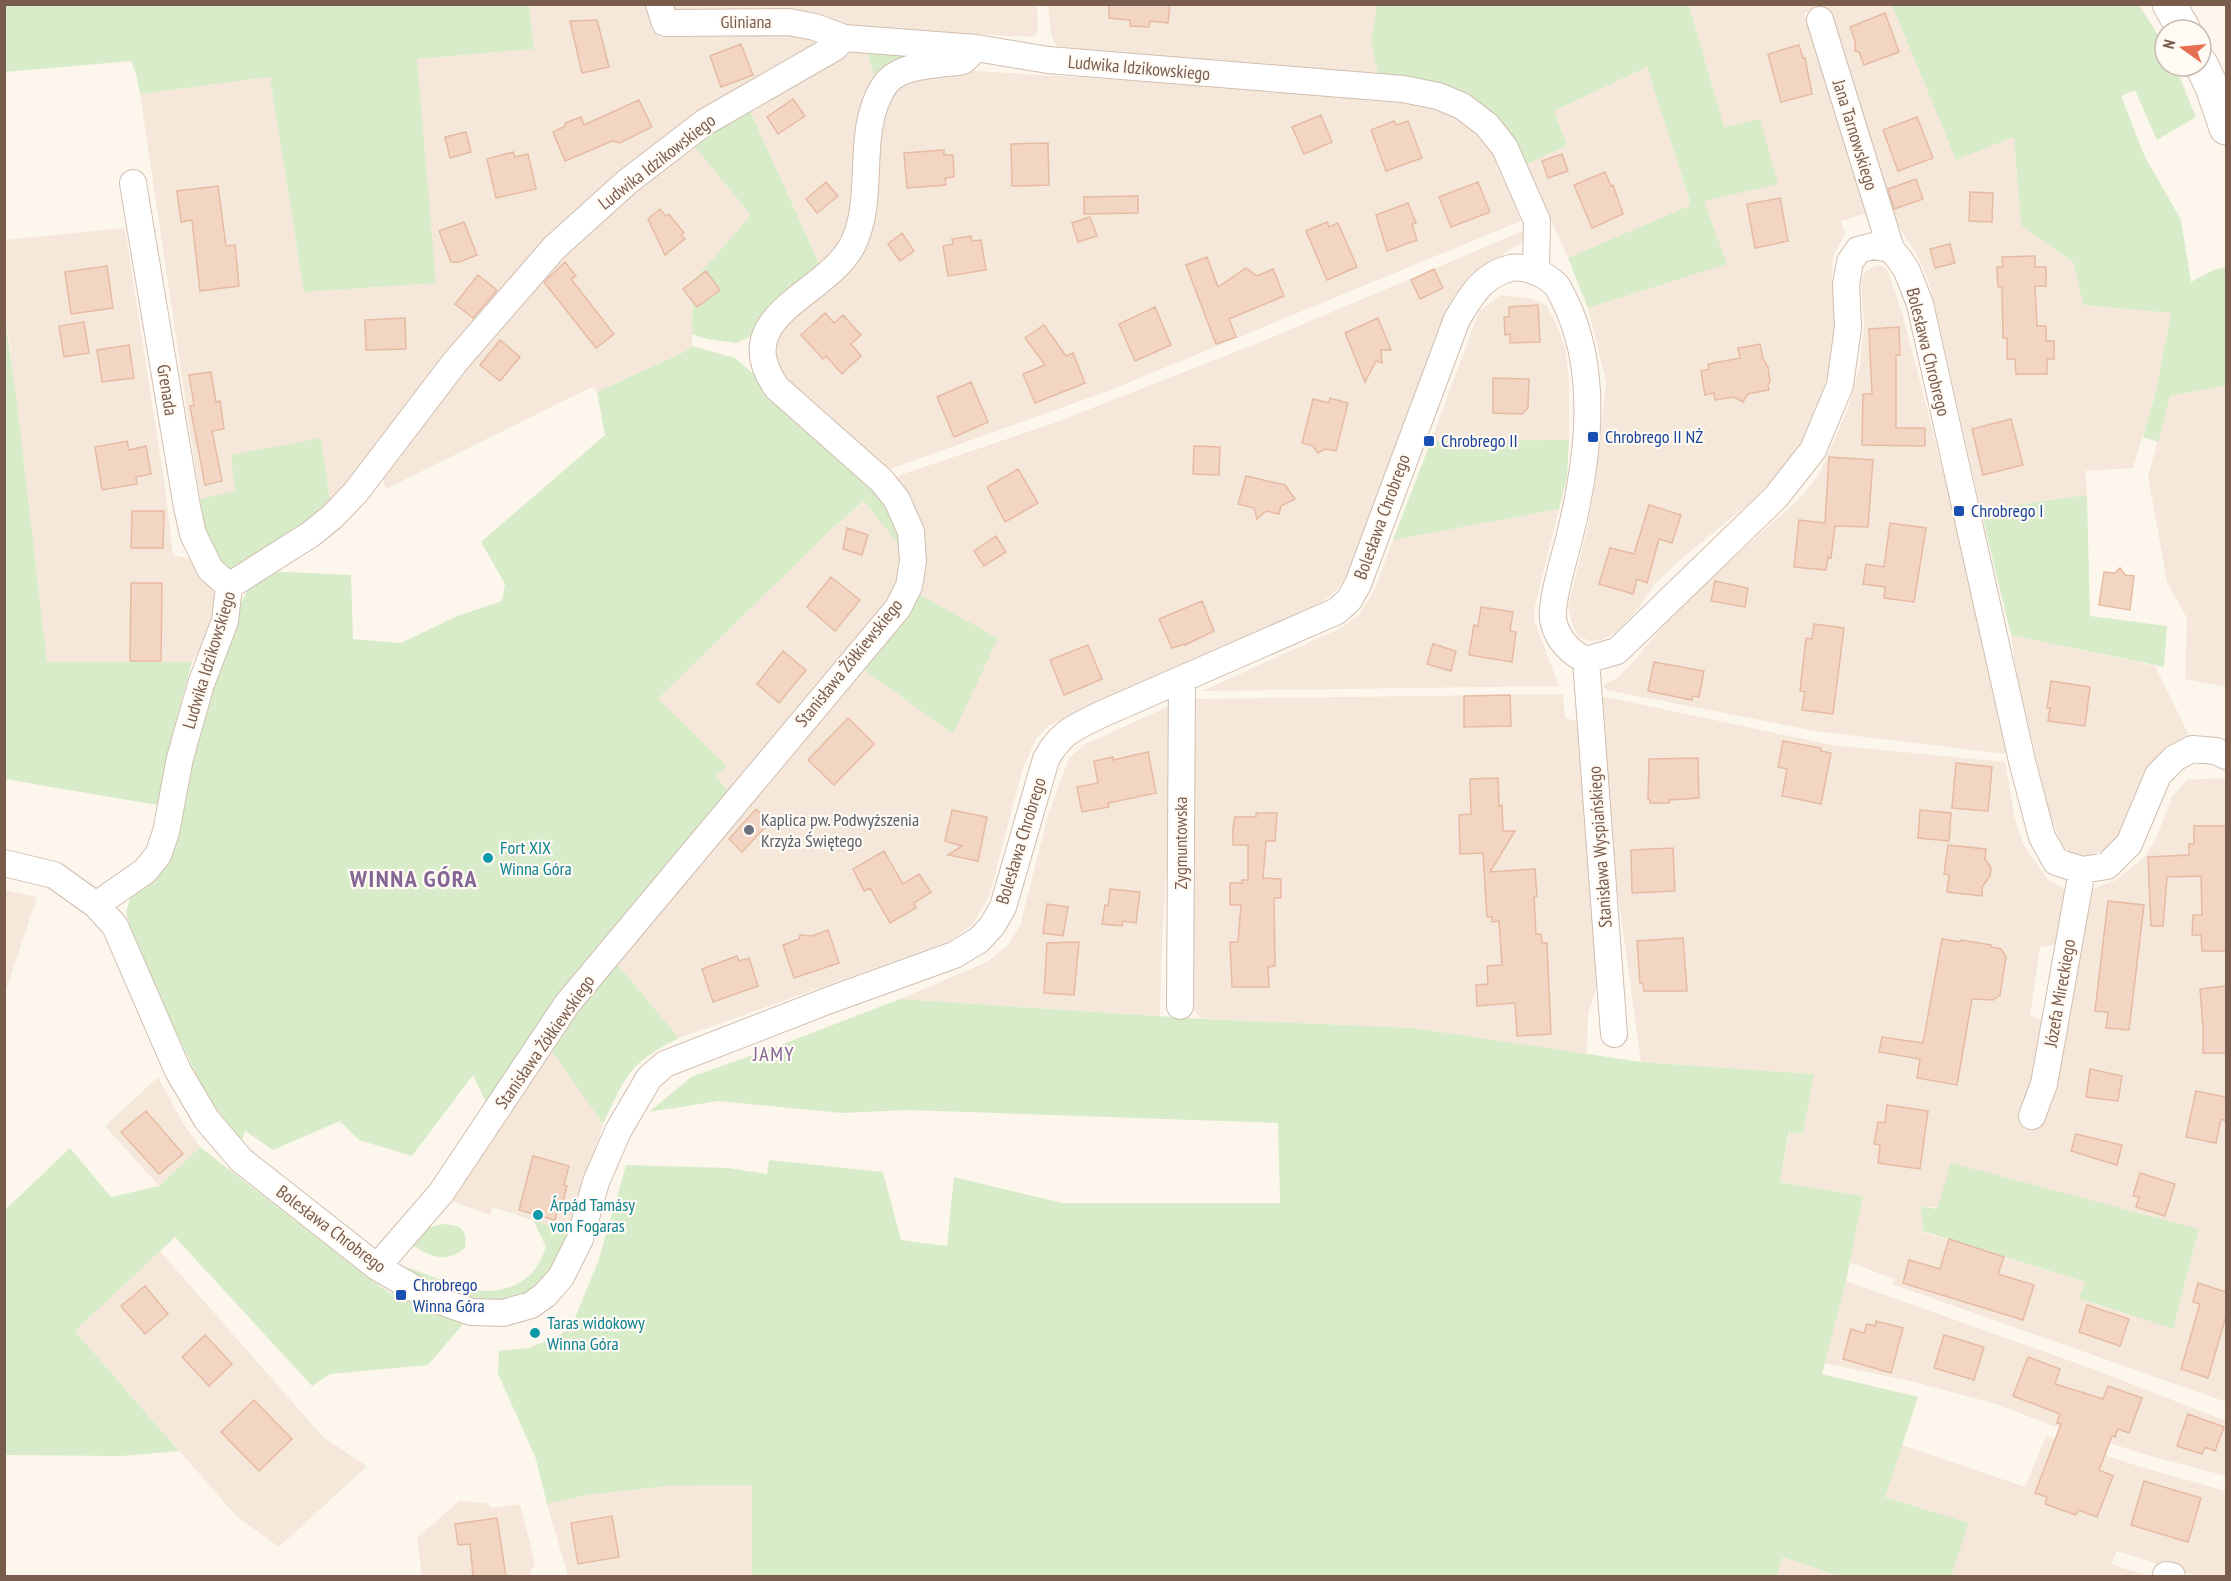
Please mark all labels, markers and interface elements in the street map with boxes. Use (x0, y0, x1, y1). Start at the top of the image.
street label: Gliniana (720, 10, 772, 33)
north arrow (2153, 18, 2213, 78)
text: N (2158, 37, 2179, 51)
street label: Ludwika Idzikowskiego (1067, 50, 1211, 85)
street label: Jana Tarnowskiego (1827, 76, 1883, 193)
street label: Ludwika Idzikowskiego (593, 109, 720, 215)
street label: Bolesława Chrobrego (1901, 285, 1956, 419)
street label: Grenada (152, 363, 183, 417)
place label: Chrobrego II NŻ (1605, 425, 1703, 448)
place label: Chrobrego II (1441, 429, 1518, 452)
marker: Chrobrego II NŻ (1586, 430, 1600, 444)
marker: Chrobrego II (1422, 434, 1436, 448)
street label: Bolesława Chrobrego (1348, 451, 1415, 583)
place label: Chrobrego I (1971, 499, 2043, 522)
marker: Chrobrego I (1952, 504, 1966, 518)
street label: Ludwika Idzikowskiego (177, 588, 240, 731)
street label: Stanisława Żółkiewskiego (790, 594, 908, 731)
street label: Stanisława Wyspiańskiego (1582, 765, 1617, 929)
street label: Bolesława Chrobrego (990, 774, 1051, 907)
street label: Zygmuntowska (1169, 797, 1192, 889)
place label: Kaplica pw. Podwyższenia Krzyża Świętego (761, 808, 919, 852)
marker: Kaplica pw. Podwyższenia Krzyża Świętego (742, 823, 756, 837)
place label: Fort XIX Winna Góra (500, 836, 572, 880)
marker: Fort XIX Winna Góra (481, 851, 495, 865)
district label: WINNA GÓRA (349, 863, 478, 894)
street label: Józefa Mireckiego (2039, 937, 2080, 1050)
street label: Stanisława Żółkiewskiego (490, 970, 600, 1113)
district label: JAMY (752, 1041, 795, 1067)
street label: Bolesława Chrobrego (272, 1180, 391, 1277)
place label: Árpád Tamásy von Fogaras (550, 1193, 635, 1237)
marker: Árpád Tamásy von Fogaras (531, 1208, 545, 1222)
place label: Chrobrego Winna Góra (413, 1273, 485, 1317)
marker: Chrobrego Winna Góra (394, 1288, 408, 1302)
place label: Taras widokowy Winna Góra (547, 1311, 645, 1355)
marker: Taras widokowy Winna Góra (528, 1326, 542, 1340)

